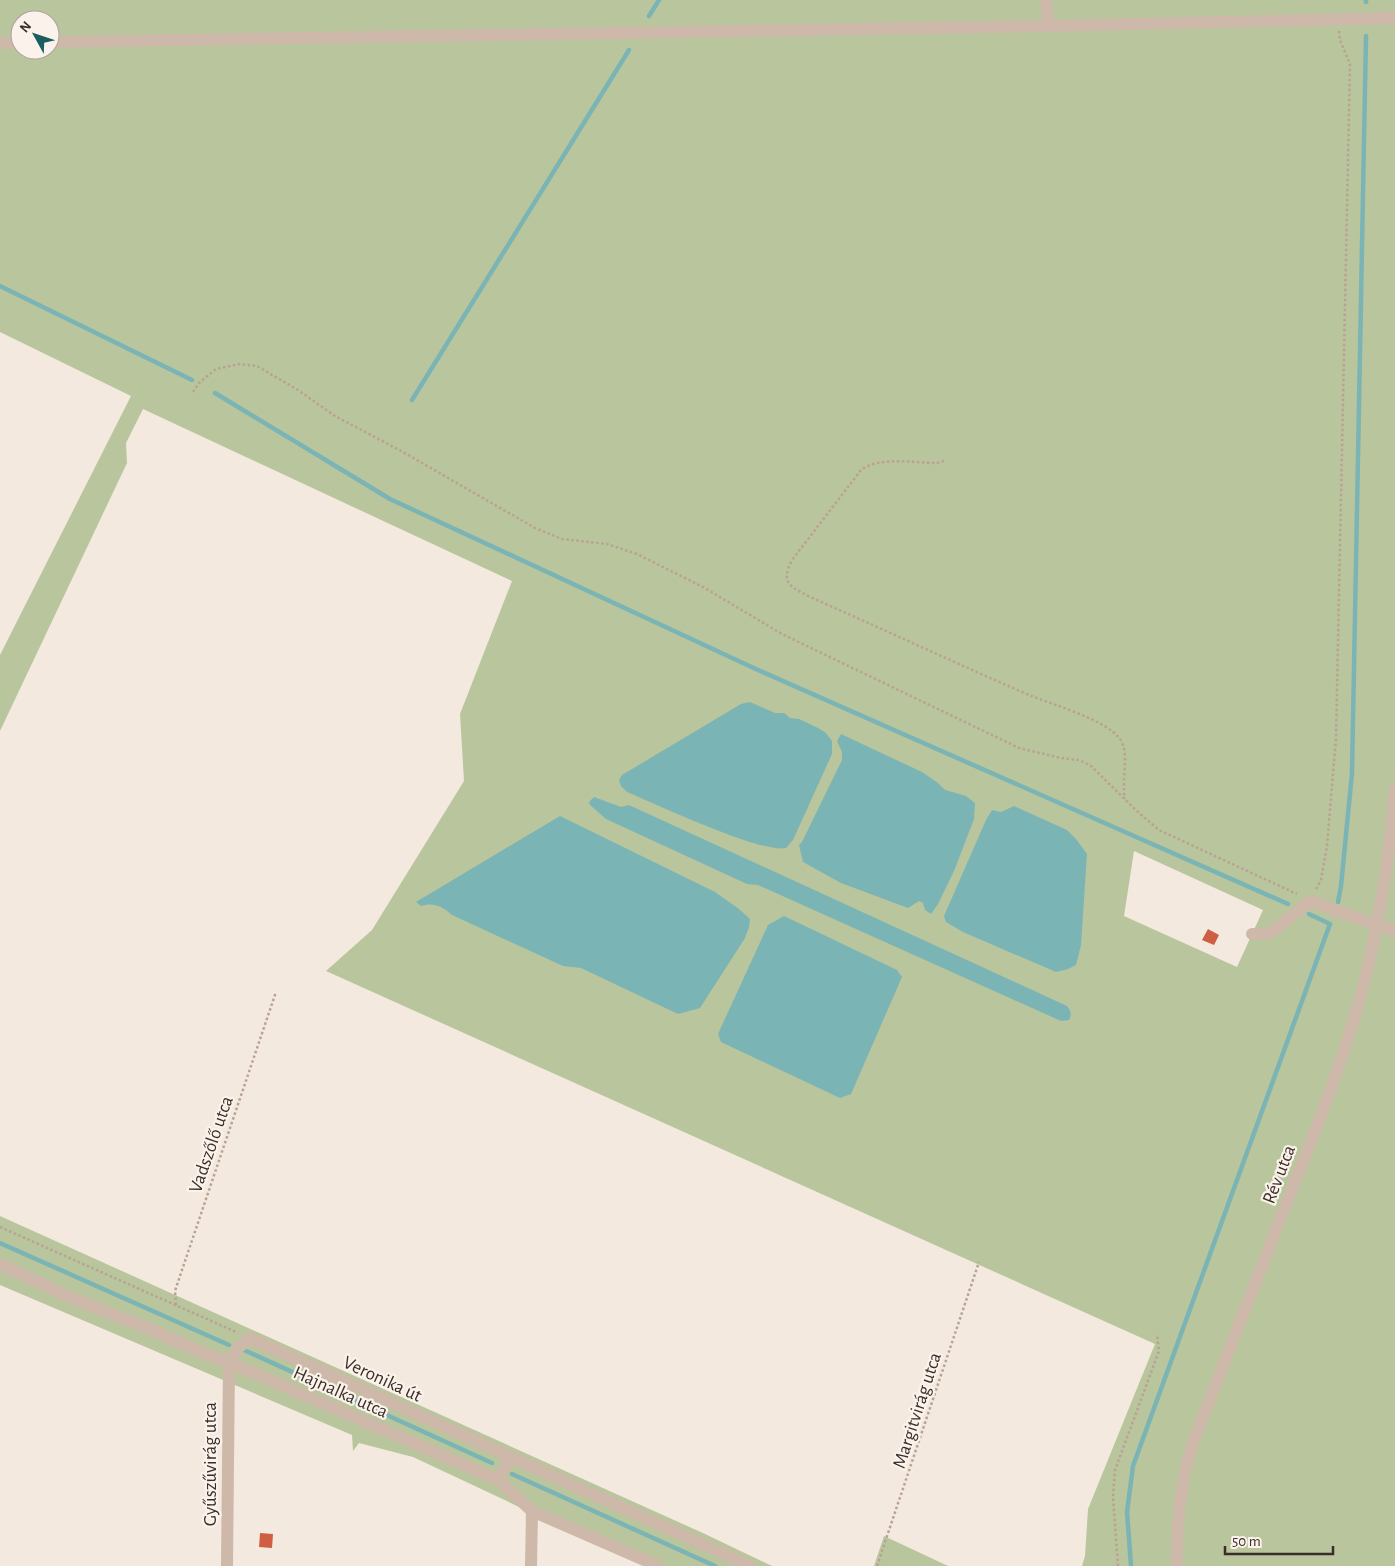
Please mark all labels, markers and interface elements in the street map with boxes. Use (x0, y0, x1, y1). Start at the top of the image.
north arrow (10, 10, 60, 60)
text: N (17, 19, 34, 36)
street label: Vadszőlő utca (186, 1094, 237, 1195)
street label: Rév utca (1260, 1142, 1299, 1207)
street label: Margitvirág utca (890, 1350, 945, 1471)
street label: Veronika út (340, 1353, 425, 1406)
street label: Hajnalka utca (290, 1363, 391, 1422)
street label: Gyűszűvirág utca (201, 1402, 220, 1526)
scale bar (1225, 1524, 1332, 1556)
text: 50 m (1232, 1534, 1261, 1549)

